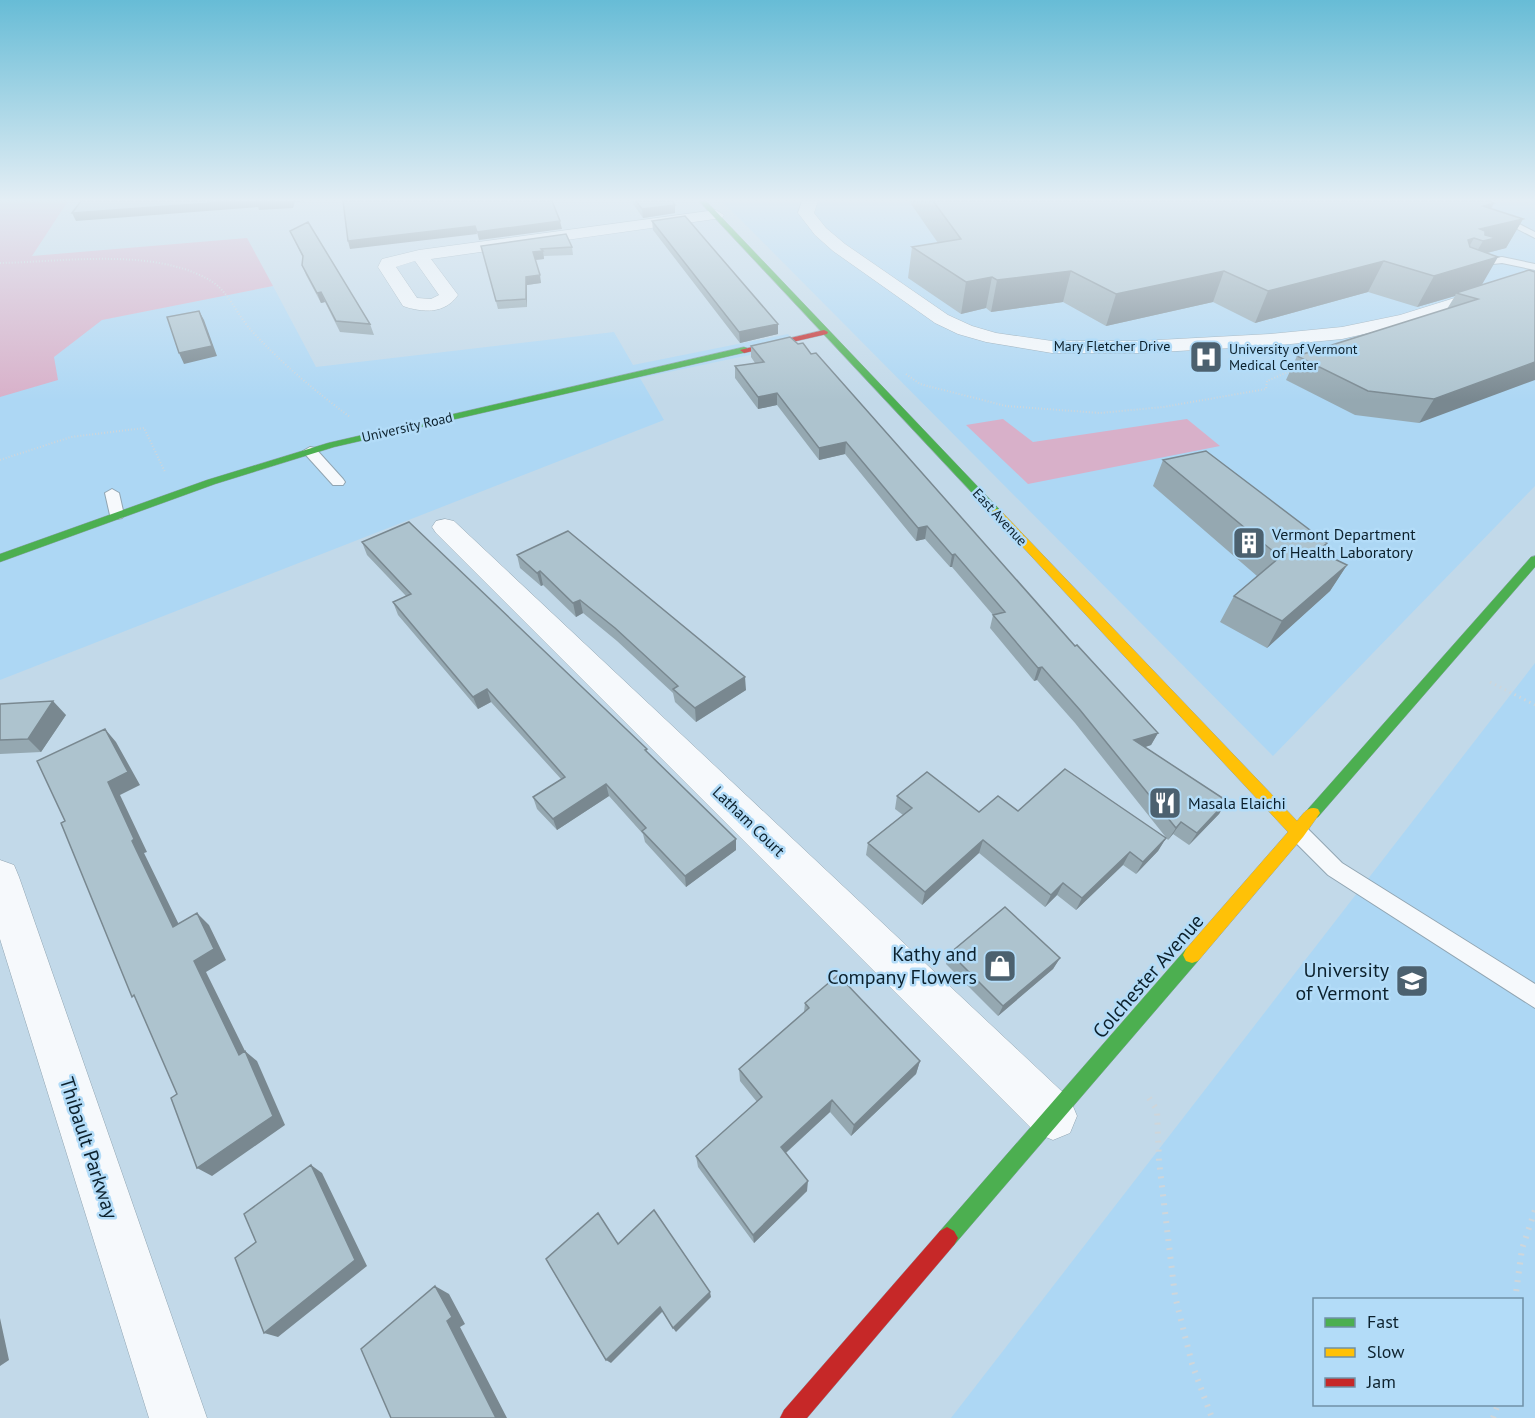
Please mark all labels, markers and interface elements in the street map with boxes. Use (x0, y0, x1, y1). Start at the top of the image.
street label: Mary Fletcher Drive (1054, 337, 1170, 355)
hospital icon: University of Vermont Medical Center (1188, 339, 1224, 375)
place label: University of Vermont Medical Center (1229, 340, 1358, 374)
street label: University Road (360, 408, 454, 446)
street label: East Avenue (969, 484, 1031, 550)
place label: Vermont Department of Health Laboratory (1271, 524, 1416, 562)
building icon: Vermont Department of Health Laboratory (1231, 525, 1267, 561)
street label: Latham Court (709, 782, 790, 861)
restaurant icon: Masala Elaichi (1147, 785, 1183, 821)
place label: Masala Elaichi (1188, 793, 1286, 813)
street label: Colchester Avenue (1087, 908, 1209, 1044)
place label: Kathy and Company Flowers (827, 941, 977, 990)
shop icon: Kathy and Company Flowers (982, 948, 1018, 984)
place label: University of Vermont (1296, 957, 1390, 1006)
school or university icon: University of Vermont (1394, 963, 1430, 999)
street label: Thibault Parkway (54, 1074, 124, 1223)
legend (1313, 1298, 1523, 1406)
text: Fast (1367, 1310, 1399, 1333)
text: Slow (1367, 1340, 1405, 1363)
text: Jam (1366, 1370, 1396, 1393)

